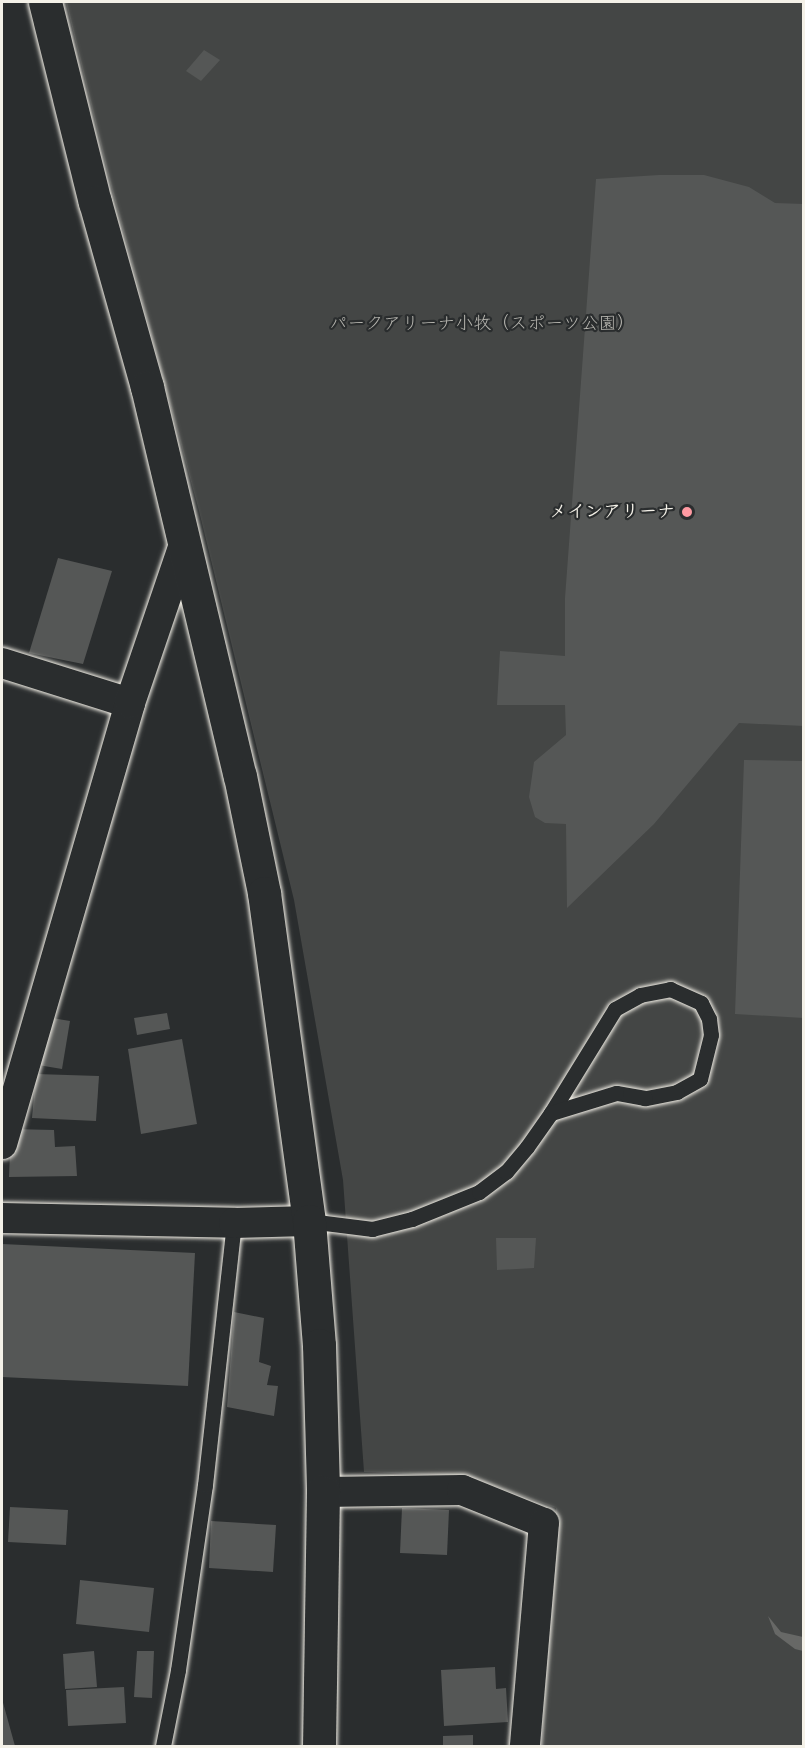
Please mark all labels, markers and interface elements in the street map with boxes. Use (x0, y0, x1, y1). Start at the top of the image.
park label: パークアリーナ小牧（スポーツ公園） (329, 313, 635, 335)
place label: メインアリーナ (549, 501, 675, 523)
marker: メインアリーナ (680, 505, 694, 519)

